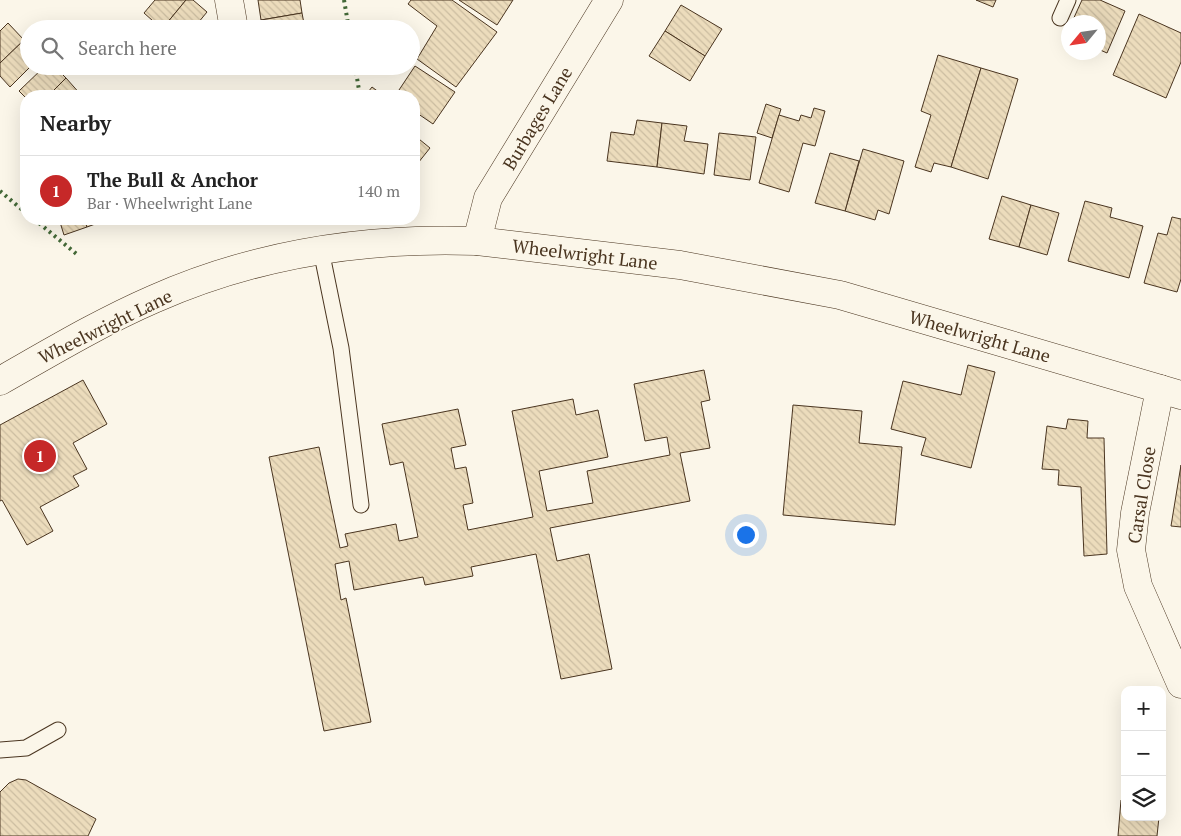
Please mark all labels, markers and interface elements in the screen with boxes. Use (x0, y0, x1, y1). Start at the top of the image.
north arrow (1061, 15, 1106, 60)
search box (20, 20, 420, 75)
icon: search (38, 34, 66, 62)
text: Search here (78, 35, 177, 60)
street label: Burbages Lane (497, 62, 577, 174)
text: Nearby (40, 109, 111, 137)
text: The Bull & Anchor (87, 167, 258, 192)
text: 1 (51, 180, 61, 202)
text: 140 m (357, 180, 400, 202)
text: Bar · Wheelwright Lane (87, 192, 253, 214)
street label: Wheelwright Lane (511, 233, 659, 275)
street label: Wheelwright Lane (34, 283, 176, 369)
street label: Wheelwright Lane (906, 304, 1054, 368)
pin: 1 (24, 437, 56, 475)
street label: Carsal Close (1121, 445, 1161, 545)
your location (733, 522, 759, 548)
map controls (1121, 686, 1166, 821)
button: + (1121, 686, 1166, 731)
button: − (1121, 731, 1166, 776)
button: layers (1121, 776, 1166, 821)

